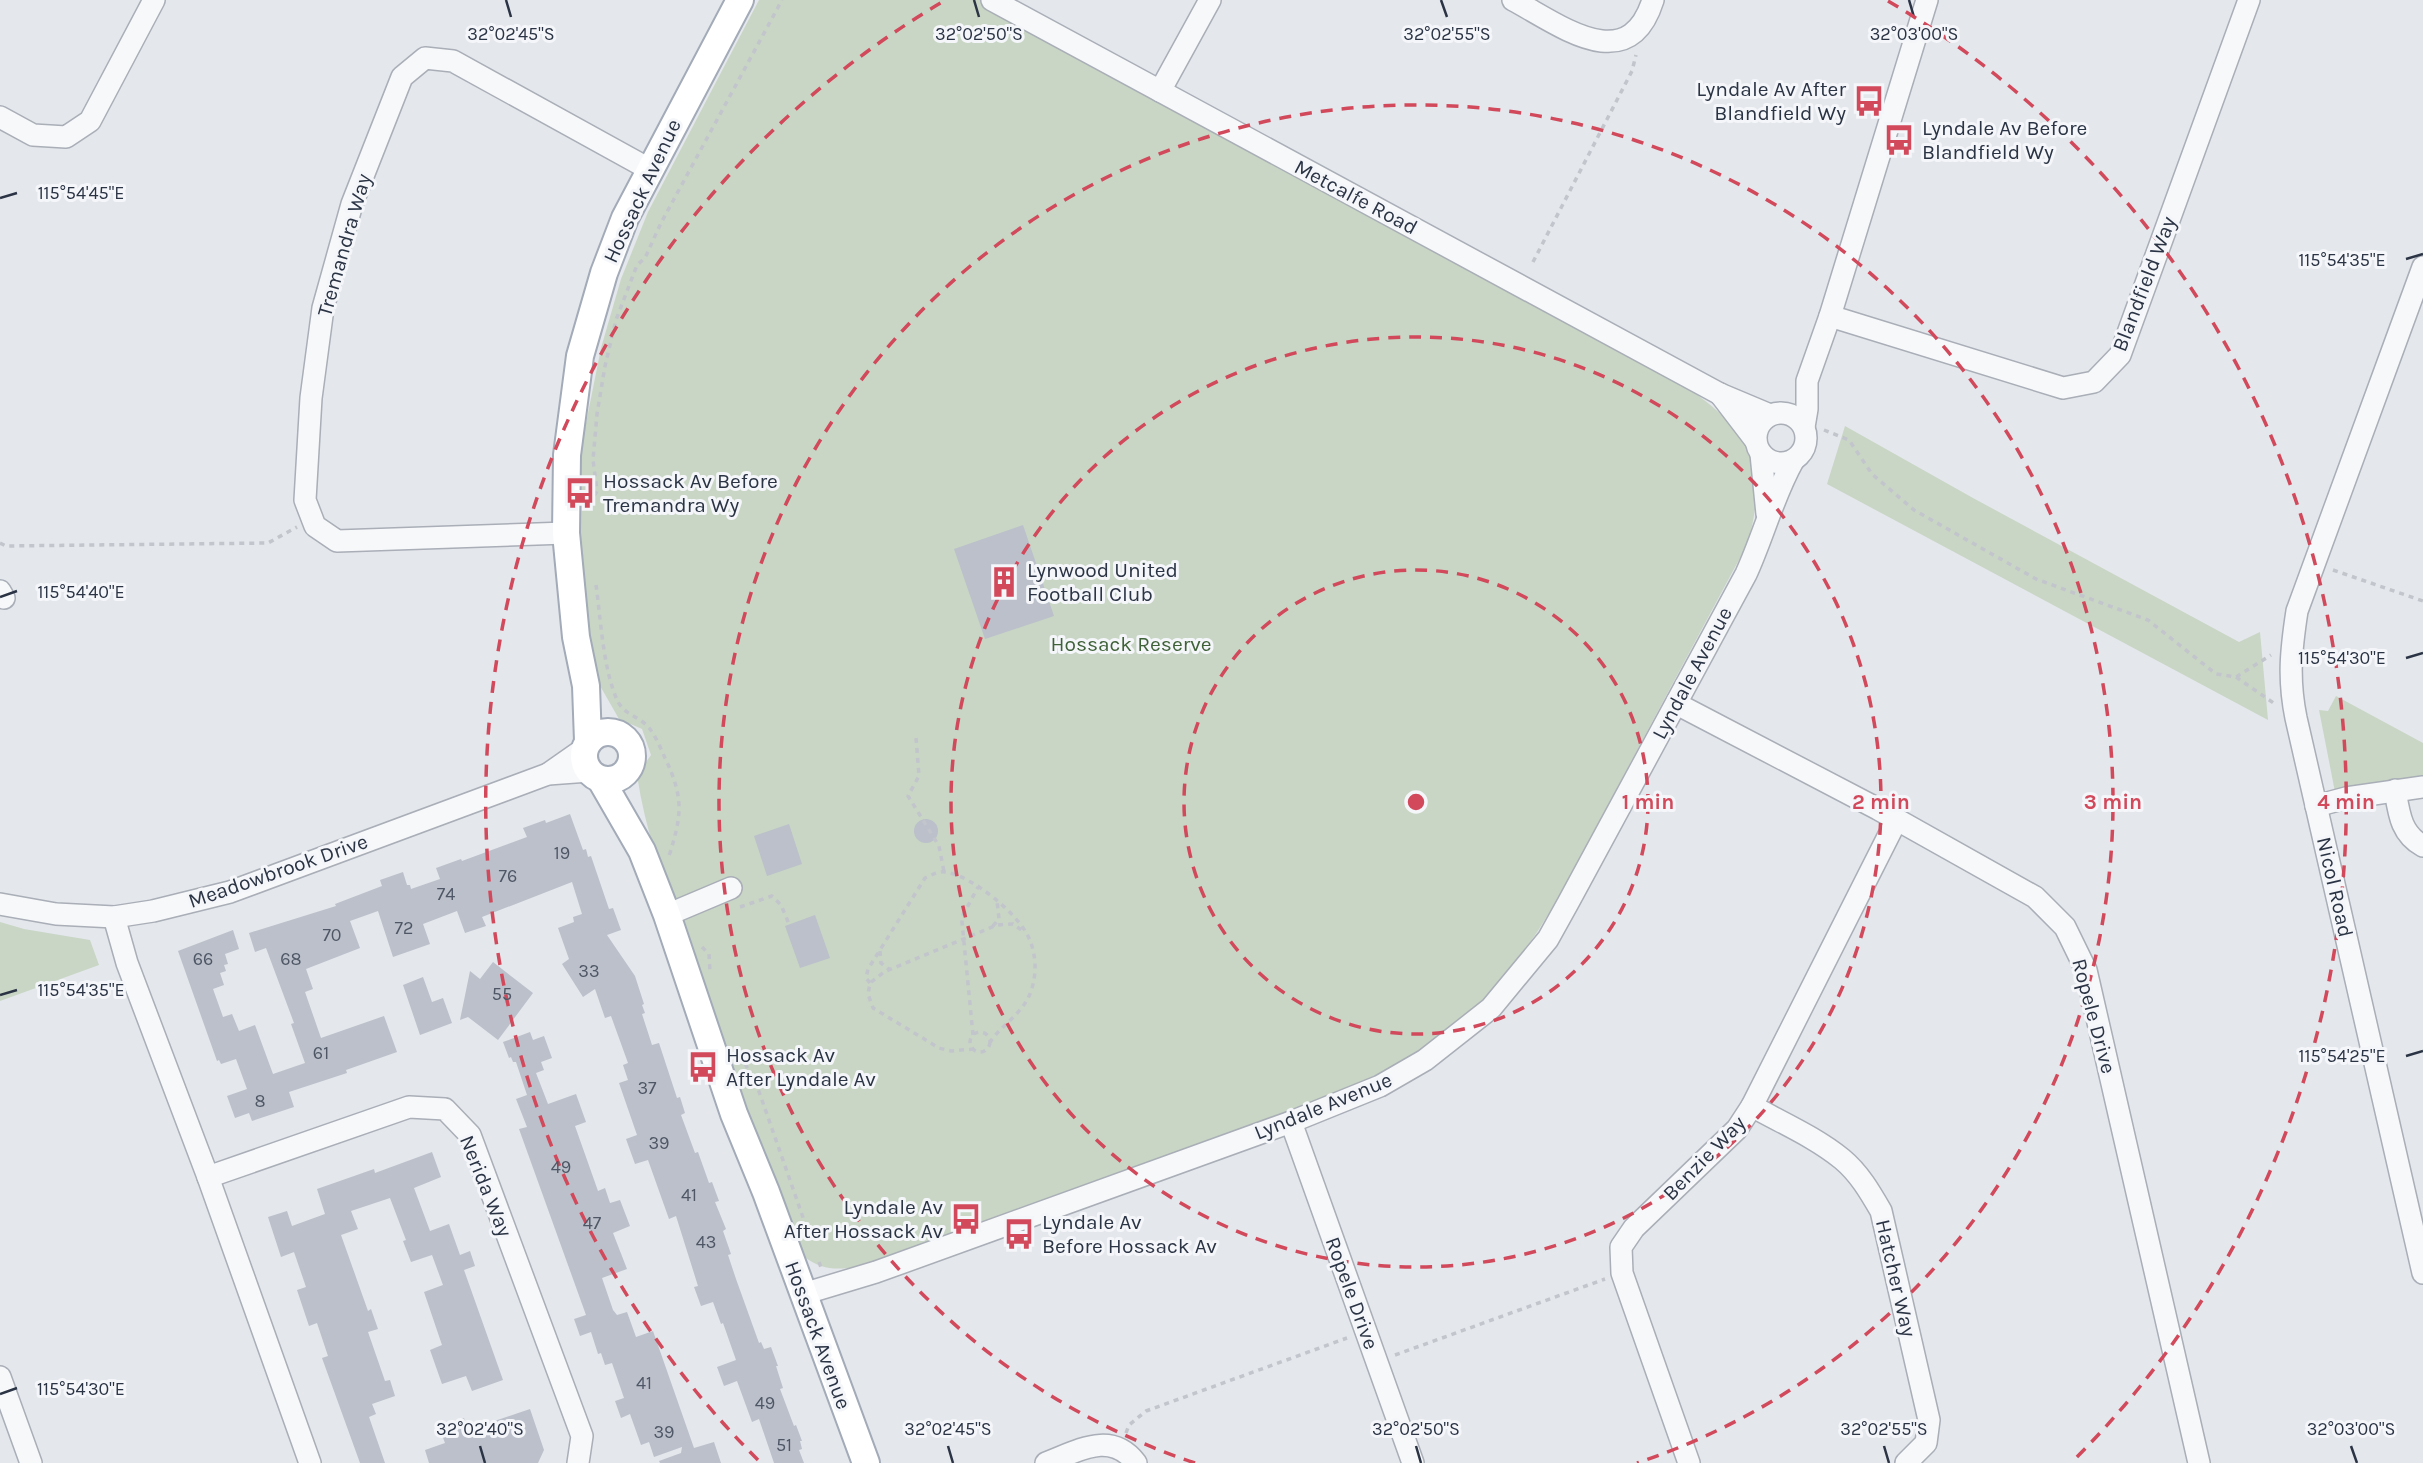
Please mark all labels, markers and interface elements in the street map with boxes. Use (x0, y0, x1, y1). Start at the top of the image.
text: 32°02'45"S (467, 23, 555, 45)
text: 32°02'50"S (935, 23, 1023, 45)
text: 32°02'55"S (1403, 23, 1491, 45)
text: 32°03'00"S (1870, 23, 1958, 45)
place label: Lyndale Av After Blandfield Wy (1696, 77, 1846, 125)
bus stop icon: Lyndale Av After Blandfield Wy (1852, 84, 1886, 118)
street label: Hossack Avenue (598, 115, 686, 267)
place label: Lyndale Av Before Blandfield Wy (1922, 116, 2087, 164)
bus stop icon: Lyndale Av Before Blandfield Wy (1882, 123, 1916, 157)
street label: Metcalfe Road (1290, 154, 1422, 240)
street label: Tremandra Way (312, 171, 376, 319)
text: 115°54'45"E (38, 182, 124, 204)
street label: Blandfield Way (2107, 213, 2181, 355)
text: 115°54'35"E (2298, 249, 2386, 271)
place label: Hossack Av Before Tremandra Wy (603, 469, 778, 517)
bus stop icon: Hossack Av Before Tremandra Wy (563, 476, 597, 510)
place label: Lynwood United Football Club (1027, 558, 1178, 606)
building icon: Lynwood United Football Club (987, 565, 1021, 599)
text: 115°54'40"E (37, 581, 125, 603)
street label: Lyndale Avenue (1647, 603, 1737, 743)
park label: Hossack Reserve (1050, 632, 1212, 656)
text: 115°54'30"E (2298, 647, 2386, 669)
centre of rings (1404, 790, 1428, 814)
text: 1 min (1622, 790, 1674, 814)
text: 2 min (1852, 790, 1910, 814)
text: 3 min (2084, 790, 2142, 814)
text: 4 min (2317, 790, 2375, 814)
street label: Meadowbrook Drive (185, 829, 371, 913)
street label: Nicol Road (2312, 835, 2358, 939)
house number: 19 (554, 842, 570, 864)
house number: 76 (499, 865, 517, 887)
house number: 74 (437, 883, 455, 905)
house number: 72 (395, 917, 413, 939)
house number: 70 (322, 924, 342, 946)
house number: 66 (193, 948, 213, 970)
house number: 68 (280, 948, 302, 970)
street label: Ropele Drive (2067, 956, 2121, 1076)
house number: 33 (578, 960, 600, 982)
text: 115°54'35"E (37, 979, 125, 1001)
house number: 55 (492, 983, 512, 1005)
house number: 61 (313, 1042, 329, 1064)
place label: Hossack Av After Lyndale Av (726, 1043, 876, 1091)
text: 115°54'25"E (2298, 1045, 2386, 1067)
bus stop icon: Hossack Av After Lyndale Av (686, 1050, 720, 1084)
street label: Lyndale Avenue (1251, 1067, 1395, 1145)
house number: 37 (637, 1077, 657, 1099)
house number: 8 (254, 1090, 266, 1112)
street label: Benzie Way (1658, 1111, 1750, 1205)
street label: Nerida Way (455, 1132, 517, 1240)
house number: 39 (648, 1132, 670, 1154)
house number: 49 (551, 1156, 571, 1178)
house number: 41 (681, 1184, 697, 1206)
place label: Lyndale Av After Hossack Av (784, 1195, 943, 1243)
bus stop icon: Lyndale Av After Hossack Av (949, 1202, 983, 1236)
place label: Lyndale Av Before Hossack Av (1042, 1210, 1217, 1258)
house number: 47 (583, 1212, 602, 1234)
bus stop icon: Lyndale Av Before Hossack Av (1002, 1217, 1036, 1251)
street label: Hatcher Way (1871, 1217, 1921, 1339)
house number: 43 (696, 1231, 716, 1253)
street label: Ropele Drive (1321, 1233, 1383, 1353)
street label: Hossack Avenue (780, 1258, 856, 1412)
house number: 41 (636, 1372, 652, 1394)
text: 115°54'30"E (37, 1378, 125, 1400)
house number: 49 (755, 1392, 775, 1414)
text: 32°02'40"S (436, 1418, 524, 1440)
text: 32°02'45"S (904, 1418, 992, 1440)
text: 32°02'50"S (1372, 1418, 1460, 1440)
text: 32°02'55"S (1840, 1418, 1928, 1440)
text: 32°03'00"S (2307, 1418, 2395, 1440)
house number: 39 (653, 1421, 675, 1443)
house number: 51 (776, 1434, 792, 1456)

